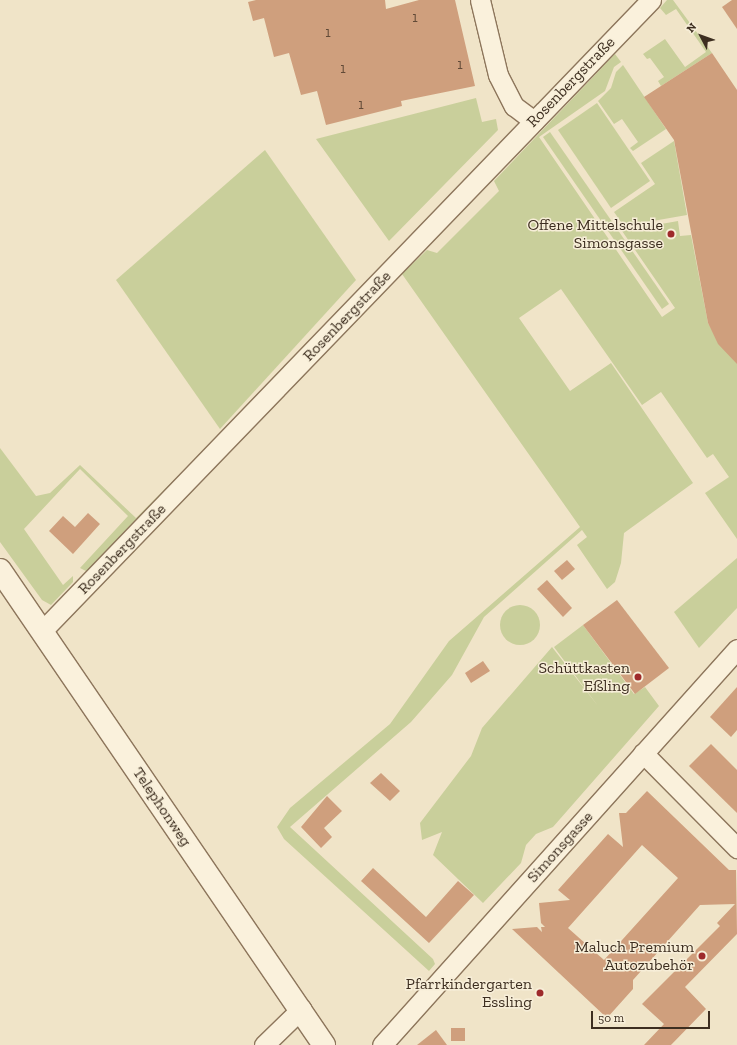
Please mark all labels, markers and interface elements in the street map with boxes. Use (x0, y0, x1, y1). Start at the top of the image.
house number: 1 (412, 10, 418, 26)
north arrow (681, 16, 721, 56)
text: N (684, 20, 699, 35)
house number: 1 (325, 25, 331, 41)
street label: Rosenbergstraße (523, 33, 619, 131)
house number: 1 (457, 57, 463, 73)
house number: 1 (340, 61, 346, 77)
house number: 1 (358, 97, 364, 113)
place label: Offene Mittelschule Simonsgasse (527, 215, 663, 253)
marker: Offene Mittelschule Simonsgasse (666, 229, 676, 239)
street label: Rosenbergstraße (299, 267, 395, 365)
street label: Rosenbergstraße (74, 500, 170, 598)
place label: Schüttkasten Eßling (539, 658, 630, 696)
marker: Schüttkasten Eßling (633, 672, 643, 682)
street label: Telephonweg (128, 764, 196, 850)
street label: Simonsgasse (523, 807, 597, 887)
place label: Maluch Premium Autozubehör (575, 937, 694, 975)
marker: Maluch Premium Autozubehör (697, 951, 707, 961)
place label: Pfarrkindergarten Essling (406, 974, 532, 1012)
marker: Pfarrkindergarten Essling (535, 988, 545, 998)
scale bar (593, 1003, 712, 1029)
text: 50 m (598, 1011, 624, 1025)

